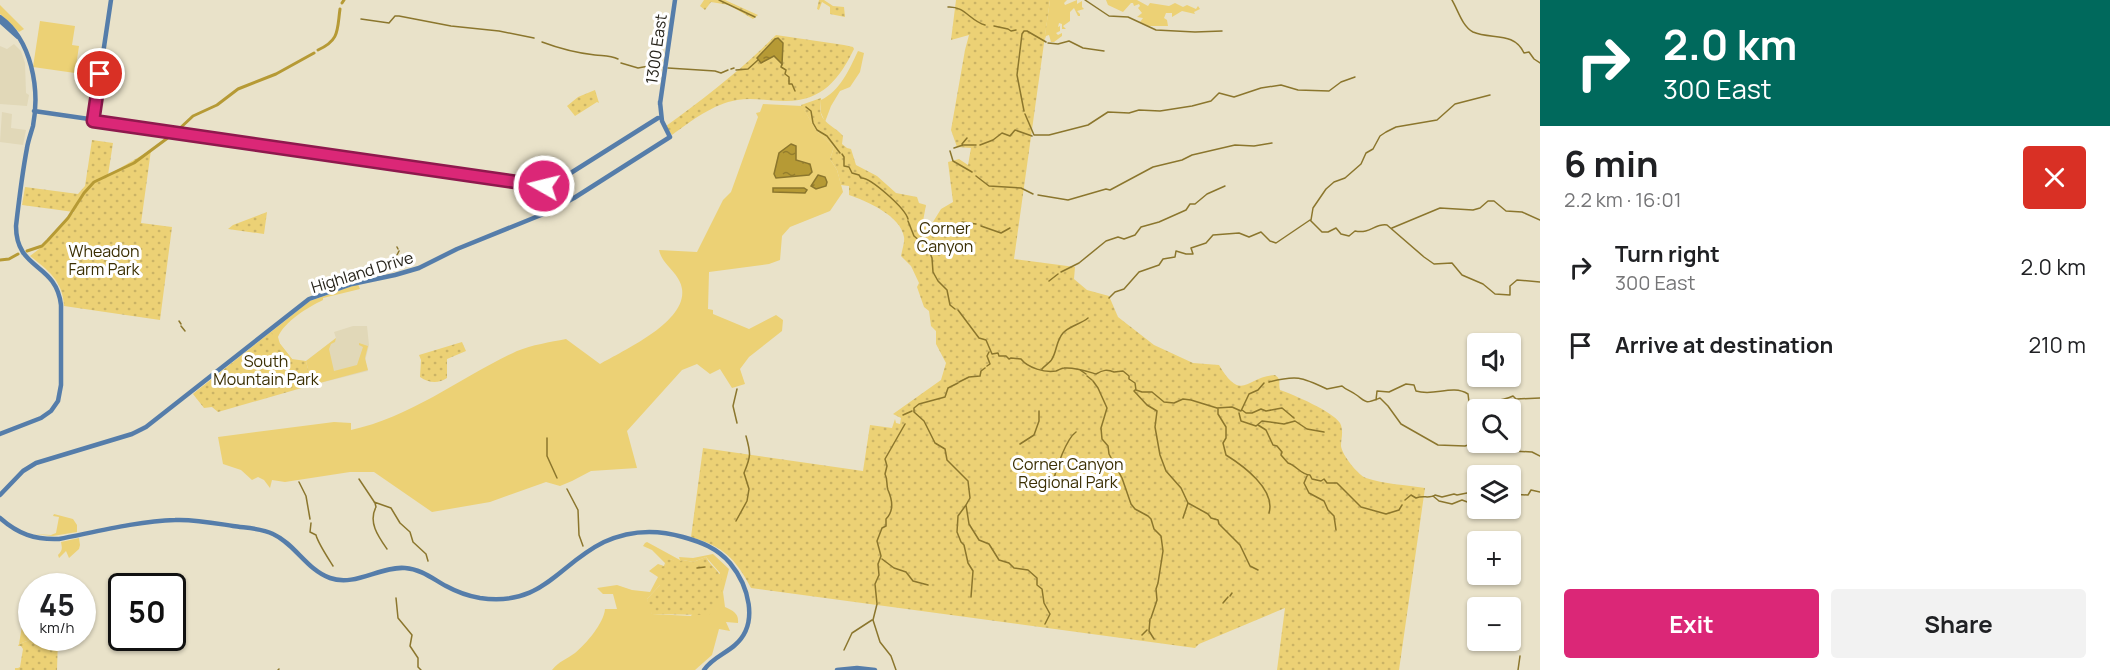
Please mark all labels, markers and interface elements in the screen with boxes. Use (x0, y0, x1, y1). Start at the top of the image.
street label: 1300 East (640, 13, 672, 85)
text: 2.0 km (1663, 15, 1797, 73)
icon: right (1564, 24, 1642, 102)
pin (74, 48, 125, 99)
icon: arrive (83, 57, 116, 90)
text: 300 East (1663, 70, 1772, 107)
text: 6 min (1564, 139, 1659, 188)
button: close (2023, 146, 2086, 209)
position arrow (512, 154, 576, 218)
text: 2.2 km · 16:01 (1564, 186, 1681, 213)
park label: Corner Canyon (917, 217, 973, 257)
text: Turn right (1615, 239, 1720, 269)
park label: Wheadon Farm Park (68, 240, 141, 280)
street label: Highland Drive (308, 246, 416, 298)
icon: right (1564, 251, 1597, 284)
text: 2.0 km (2020, 252, 2086, 282)
text: 300 East (1615, 269, 1695, 296)
icon: arrive (1564, 329, 1597, 362)
text: Arrive at destination (1615, 330, 1833, 360)
text: 210 m (2028, 330, 2086, 360)
map controls (1467, 333, 1521, 651)
button: sound (1467, 333, 1521, 387)
park label: South Mountain Park (213, 350, 320, 390)
button: search (1467, 399, 1521, 453)
park label: Corner Canyon Regional Park (1012, 453, 1124, 493)
button: layers (1467, 465, 1521, 519)
button: + (1467, 531, 1521, 585)
speed limit sign: 50 (108, 573, 186, 651)
text: 45 (39, 584, 75, 625)
button: Exit (1564, 589, 1819, 658)
button: Share (1831, 589, 2086, 658)
button: − (1467, 597, 1521, 651)
text: km/h (40, 617, 74, 638)

